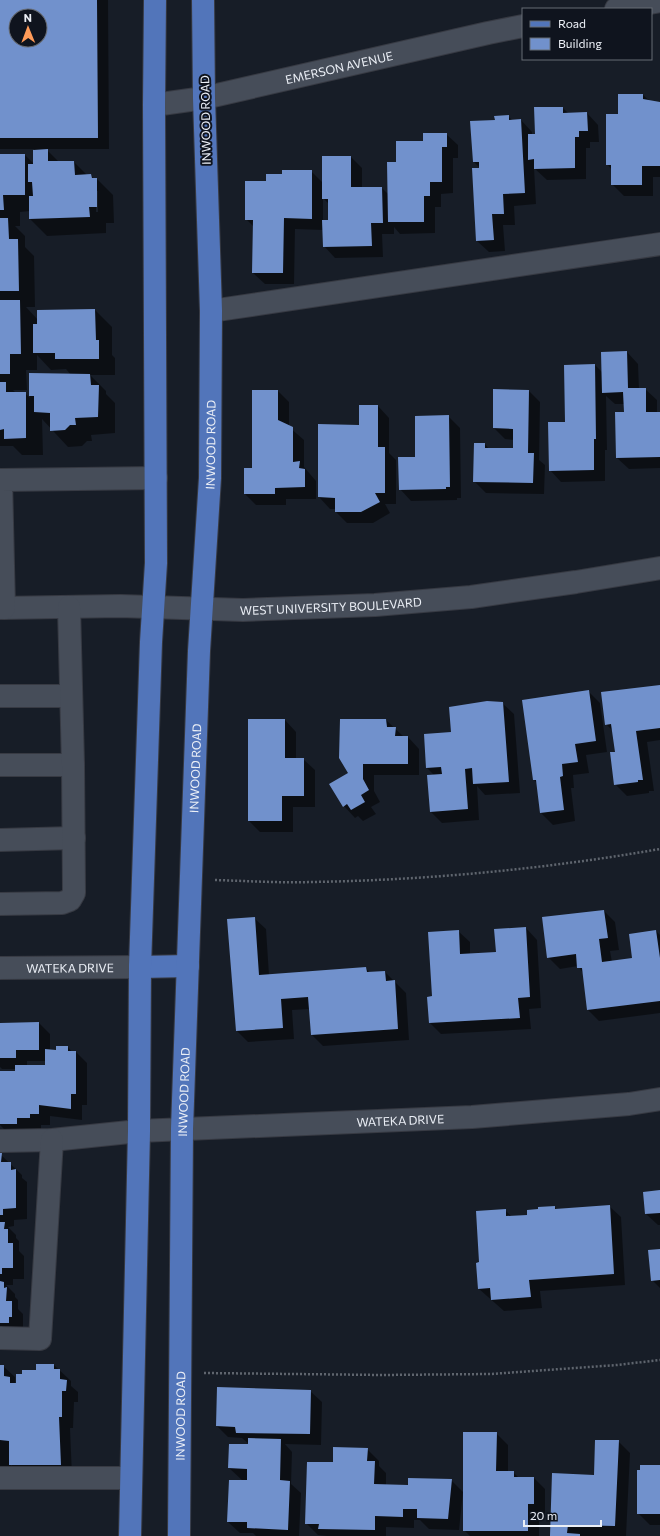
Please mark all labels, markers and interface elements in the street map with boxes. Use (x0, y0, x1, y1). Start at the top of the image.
north arrow (8, 8, 48, 48)
legend (522, 8, 652, 60)
text: N (24, 11, 32, 24)
text: Road (558, 16, 586, 30)
text: Building (558, 36, 602, 50)
street label: EMERSON AVENUE (284, 48, 394, 86)
street label: INWOOD ROAD (197, 75, 213, 165)
street label: INWOOD ROAD (202, 400, 217, 490)
street label: WEST UNIVERSITY BOULEVARD (240, 594, 422, 617)
street label: INWOOD ROAD (186, 723, 203, 813)
street label: WATEKA DRIVE (26, 960, 114, 975)
street label: INWOOD ROAD (175, 1047, 192, 1137)
street label: WATEKA DRIVE (356, 1111, 444, 1129)
street label: INWOOD ROAD (173, 1371, 187, 1461)
scale bar (524, 1502, 601, 1528)
text: 20 m (530, 1508, 557, 1522)

